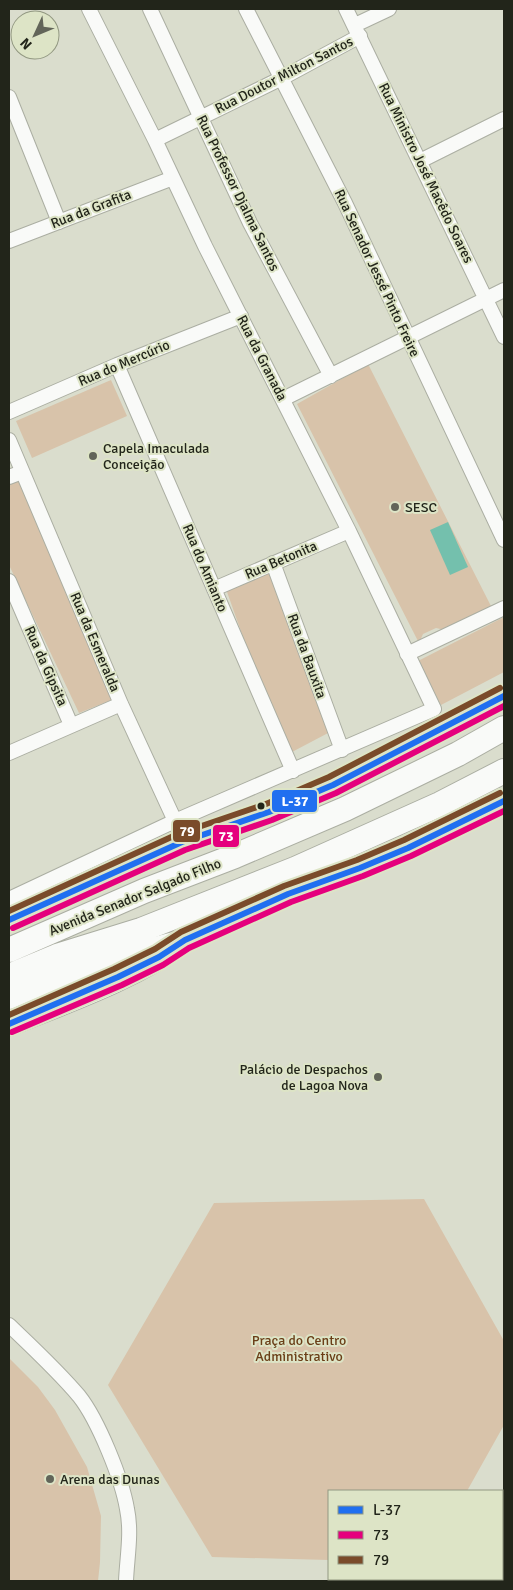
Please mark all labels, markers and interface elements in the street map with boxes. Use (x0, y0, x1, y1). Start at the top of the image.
north arrow (10, 10, 60, 60)
street label: Rua Doutor Milton Santos (212, 33, 356, 117)
text: N (17, 34, 36, 53)
street label: Rua Ministro José Macêdo Soares (375, 80, 477, 266)
street label: Rua Professor Djalma Santos (193, 112, 283, 274)
street label: Rua da Grafita (48, 186, 134, 232)
street label: Rua Senador Jessé Pinto Freire (331, 186, 423, 360)
street label: Rua da Granada (233, 312, 291, 404)
street label: Rua do Mercúrio (76, 336, 172, 390)
place label: Capela Imaculada Conceição (103, 440, 209, 473)
marker: Capela Imaculada Conceição (87, 450, 99, 462)
place label: SESC (405, 499, 437, 516)
marker: SESC (389, 501, 401, 513)
street label: Rua do Amianto (179, 521, 231, 615)
street label: Rua Betonita (242, 537, 320, 583)
street label: Rua da Esmeralda (66, 590, 124, 694)
street label: Rua da Bauxita (284, 611, 330, 701)
street label: Rua da Gipsita (21, 623, 71, 709)
line badge: L-37 (271, 789, 318, 813)
text: L-37 (281, 793, 309, 810)
unlabelled marker (256, 801, 266, 811)
line badge: 79 (172, 819, 201, 843)
text: 79 (179, 823, 195, 840)
line badge: 73 (212, 824, 240, 848)
text: 73 (218, 828, 234, 845)
street label: Avenida Senador Salgado Filho (46, 855, 224, 939)
place label: Palácio de Despachos de Lagoa Nova (239, 1061, 368, 1094)
marker: Palácio de Despachos de Lagoa Nova (372, 1071, 384, 1083)
park label: Praça do Centro Administrativo (252, 1332, 346, 1365)
place label: Arena das Dunas (60, 1471, 160, 1488)
marker: Arena das Dunas (44, 1473, 56, 1485)
legend (328, 1490, 503, 1580)
text: L-37 (373, 1501, 401, 1519)
text: 73 (373, 1526, 389, 1544)
text: 79 (373, 1551, 389, 1569)

